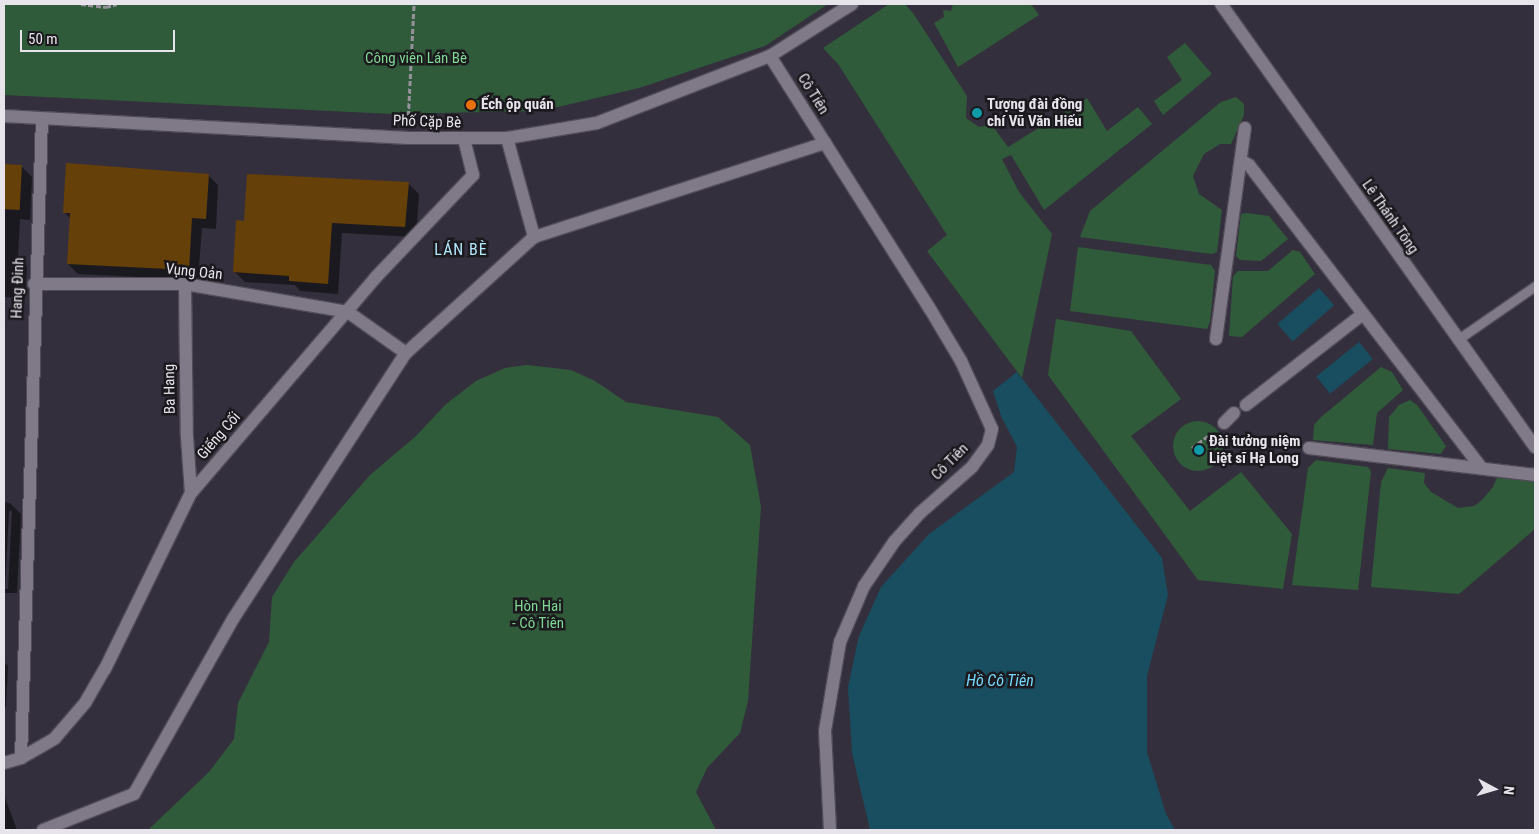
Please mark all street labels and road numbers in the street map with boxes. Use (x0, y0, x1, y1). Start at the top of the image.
street label: Cô Tiên (793, 70, 833, 118)
street label: Phố Cặp Bè (393, 112, 461, 132)
street label: Lê Thánh Tông (1358, 176, 1422, 258)
street label: Hang Đinh (8, 257, 28, 319)
street label: Vụng Oản (165, 260, 223, 284)
street label: Ba Hang (161, 364, 179, 414)
street label: Giếng Cối (194, 409, 244, 463)
street label: Cô Tiên (928, 440, 972, 484)

